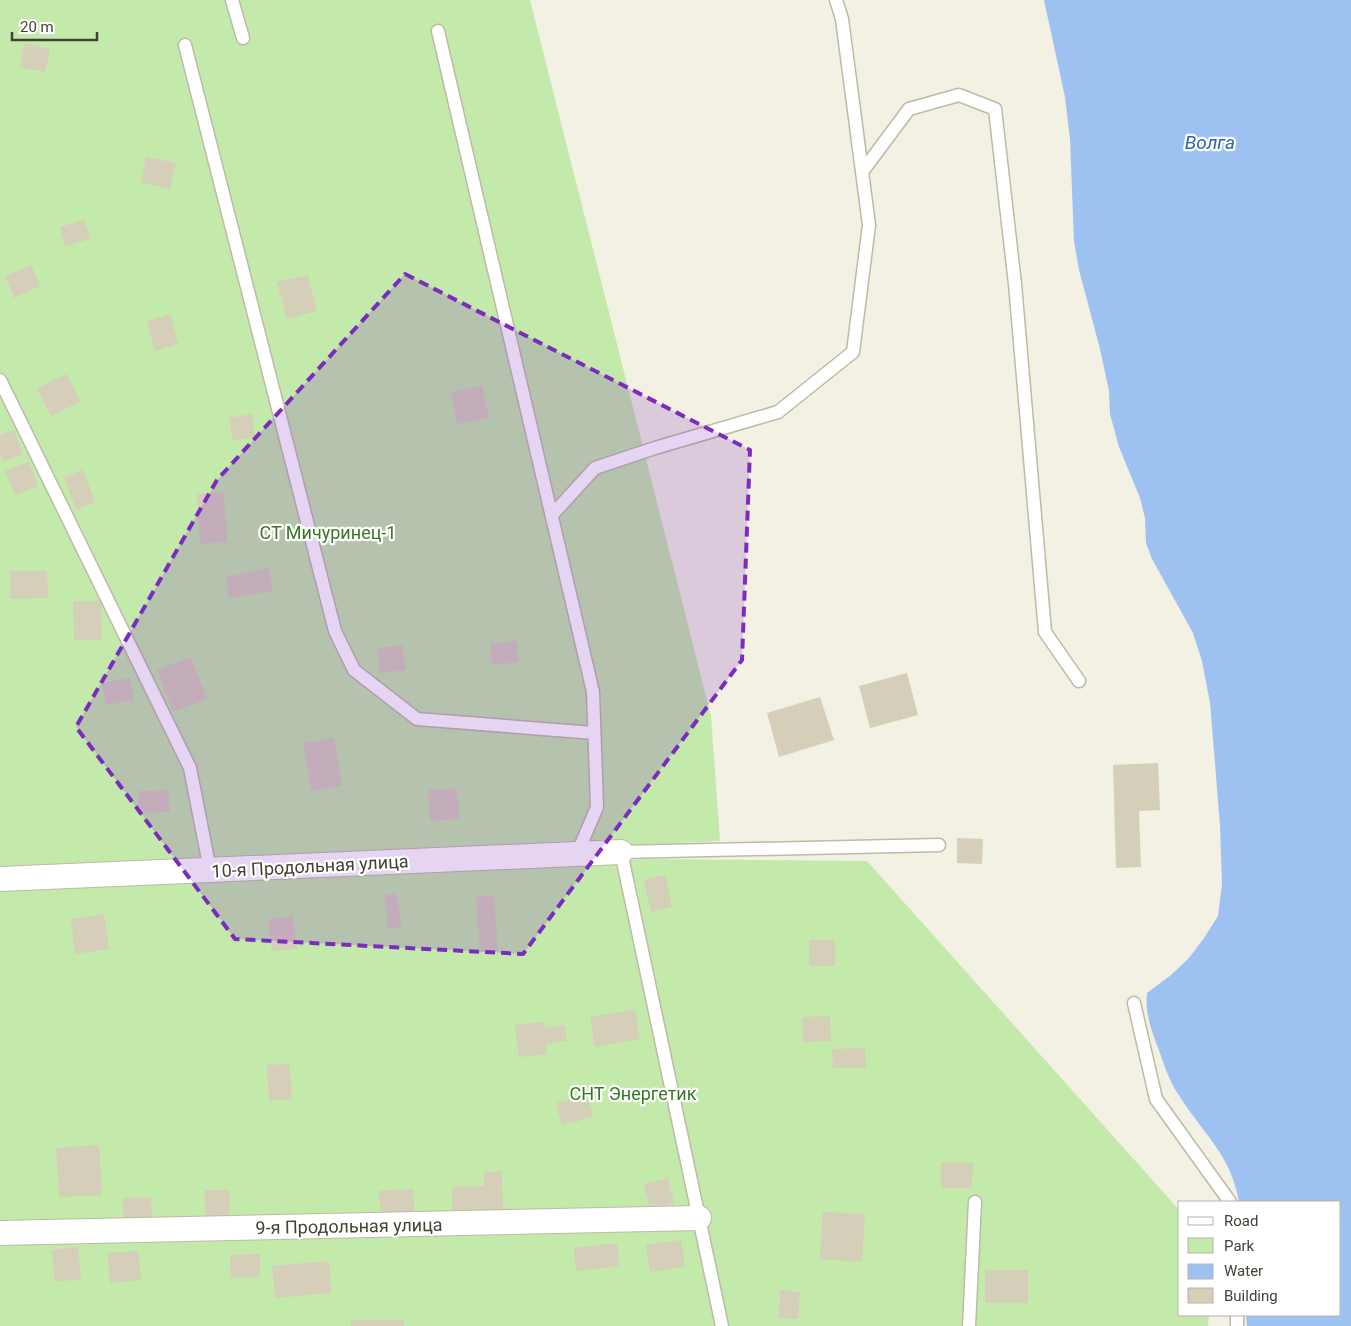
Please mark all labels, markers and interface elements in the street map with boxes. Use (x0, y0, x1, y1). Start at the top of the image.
scale bar (12, 10, 98, 42)
text: 20 m (20, 18, 54, 36)
water label: Волга (1185, 131, 1235, 154)
park label: СТ Мичуринец-1 (260, 522, 396, 543)
street label: 10-я Продольная улица (211, 850, 409, 882)
park label: СНТ Энергетик (570, 1083, 697, 1104)
legend (1178, 1201, 1341, 1316)
text: Road (1224, 1212, 1258, 1230)
street label: 9-я Продольная улица (255, 1214, 443, 1238)
text: Park (1224, 1237, 1255, 1255)
text: Water (1224, 1262, 1263, 1280)
text: Building (1224, 1287, 1278, 1305)

